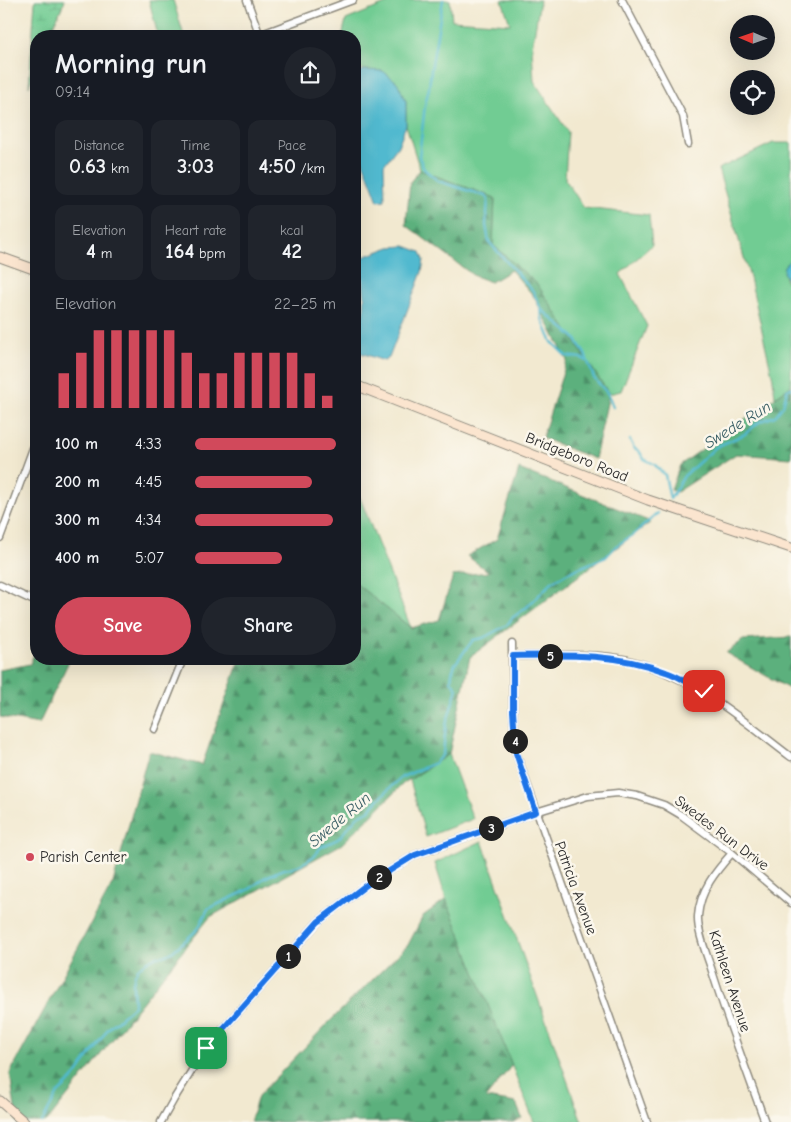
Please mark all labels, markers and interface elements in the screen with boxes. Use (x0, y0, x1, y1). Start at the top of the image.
north arrow (730, 15, 775, 60)
map controls (730, 15, 775, 115)
button: share (284, 47, 336, 99)
text: Morning run (55, 48, 207, 80)
button: locate (730, 70, 775, 115)
text: 09:14 (55, 83, 90, 101)
text: Distance (74, 137, 124, 154)
text: Time (181, 137, 210, 154)
text: Pace (278, 137, 306, 154)
text: 0.63 (69, 154, 106, 178)
text: 3:03 (177, 154, 214, 178)
text: 4:50 (259, 154, 296, 178)
text: km (106, 160, 129, 177)
text: /km (296, 160, 325, 177)
text: Elevation (72, 222, 126, 239)
text: Heart rate (165, 222, 226, 239)
text: kcal (280, 222, 304, 239)
text: 4 (86, 239, 96, 263)
text: 164 (165, 239, 194, 263)
text: 42 (282, 239, 302, 263)
text: m (96, 245, 112, 262)
text: bpm (194, 245, 226, 262)
text: Elevation (55, 295, 116, 313)
text: 22–25 m (274, 295, 336, 313)
water label: Swede Run (701, 397, 774, 452)
street label: Bridgeboro Road (523, 428, 631, 486)
text: 100 m (55, 435, 98, 453)
text: 4:33 (135, 435, 162, 453)
text: 200 m (55, 473, 100, 491)
text: 4:45 (135, 473, 162, 491)
text: 300 m (55, 511, 100, 529)
text: 4:34 (135, 511, 161, 529)
text: 400 m (55, 549, 99, 567)
text: 5:07 (135, 549, 164, 567)
button: Save (55, 597, 191, 655)
button: Share (201, 597, 336, 655)
pin: 5 (538, 644, 562, 668)
text: 5 (547, 648, 554, 665)
pin (683, 670, 725, 712)
icon: check (690, 677, 718, 705)
pin: 4 (502, 728, 528, 754)
text: 4 (512, 733, 519, 750)
water label: Swede Run (305, 789, 374, 851)
street label: Swedes Run Drive (671, 792, 773, 875)
pin: 3 (478, 816, 504, 840)
text: 3 (488, 820, 495, 837)
street label: Patricia Avenue (551, 839, 601, 938)
place label: Parish Center (40, 848, 127, 866)
marker: Parish Center (24, 851, 36, 863)
pin: 2 (366, 864, 392, 890)
text: 2 (376, 869, 383, 886)
street label: Kathleen Avenue (705, 928, 755, 1035)
pin: 1 (276, 944, 300, 968)
text: 1 (286, 948, 291, 965)
pin (185, 1027, 227, 1069)
icon: arrive (192, 1034, 220, 1062)

